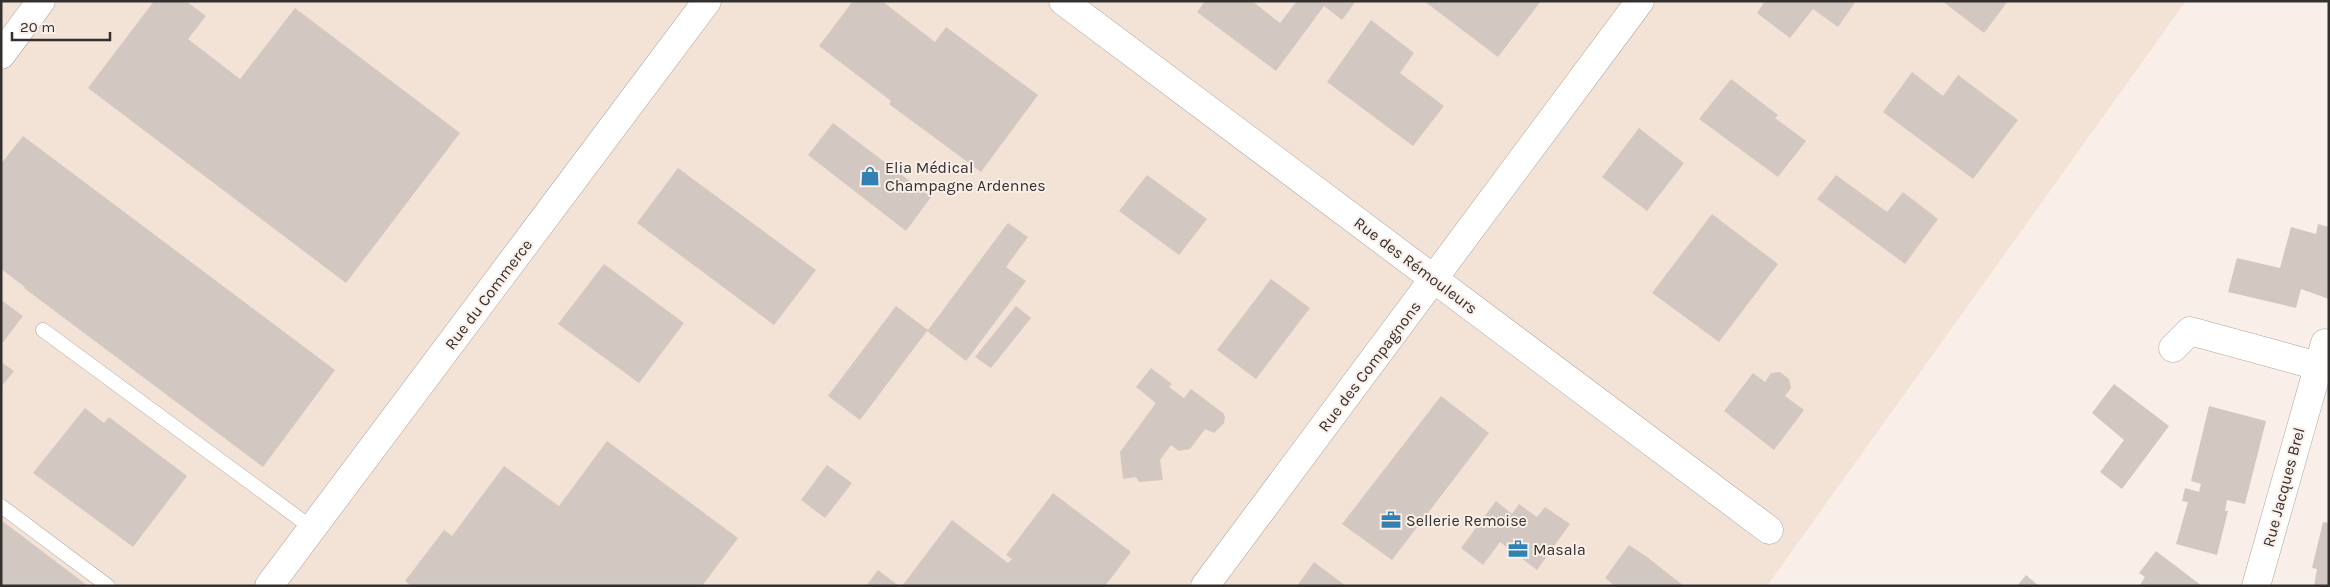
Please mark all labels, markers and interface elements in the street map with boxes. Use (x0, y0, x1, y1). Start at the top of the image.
scale bar (12, 10, 110, 42)
text: 20 m (20, 18, 55, 36)
place label: Elia Médical Champagne Ardennes (885, 158, 1046, 195)
shop icon: Elia Médical Champagne Ardennes (859, 165, 881, 187)
street label: Rue des Rémouleurs (1350, 213, 1481, 318)
street label: Rue du Commerce (441, 235, 536, 353)
street label: Rue des Compagnons (1314, 297, 1425, 435)
street label: Rue Jacques Brel (2258, 425, 2309, 549)
office icon: Sellerie Remoise (1380, 509, 1402, 531)
place label: Sellerie Remoise (1406, 511, 1527, 530)
office icon: Masala (1507, 538, 1529, 560)
place label: Masala (1533, 540, 1586, 559)

